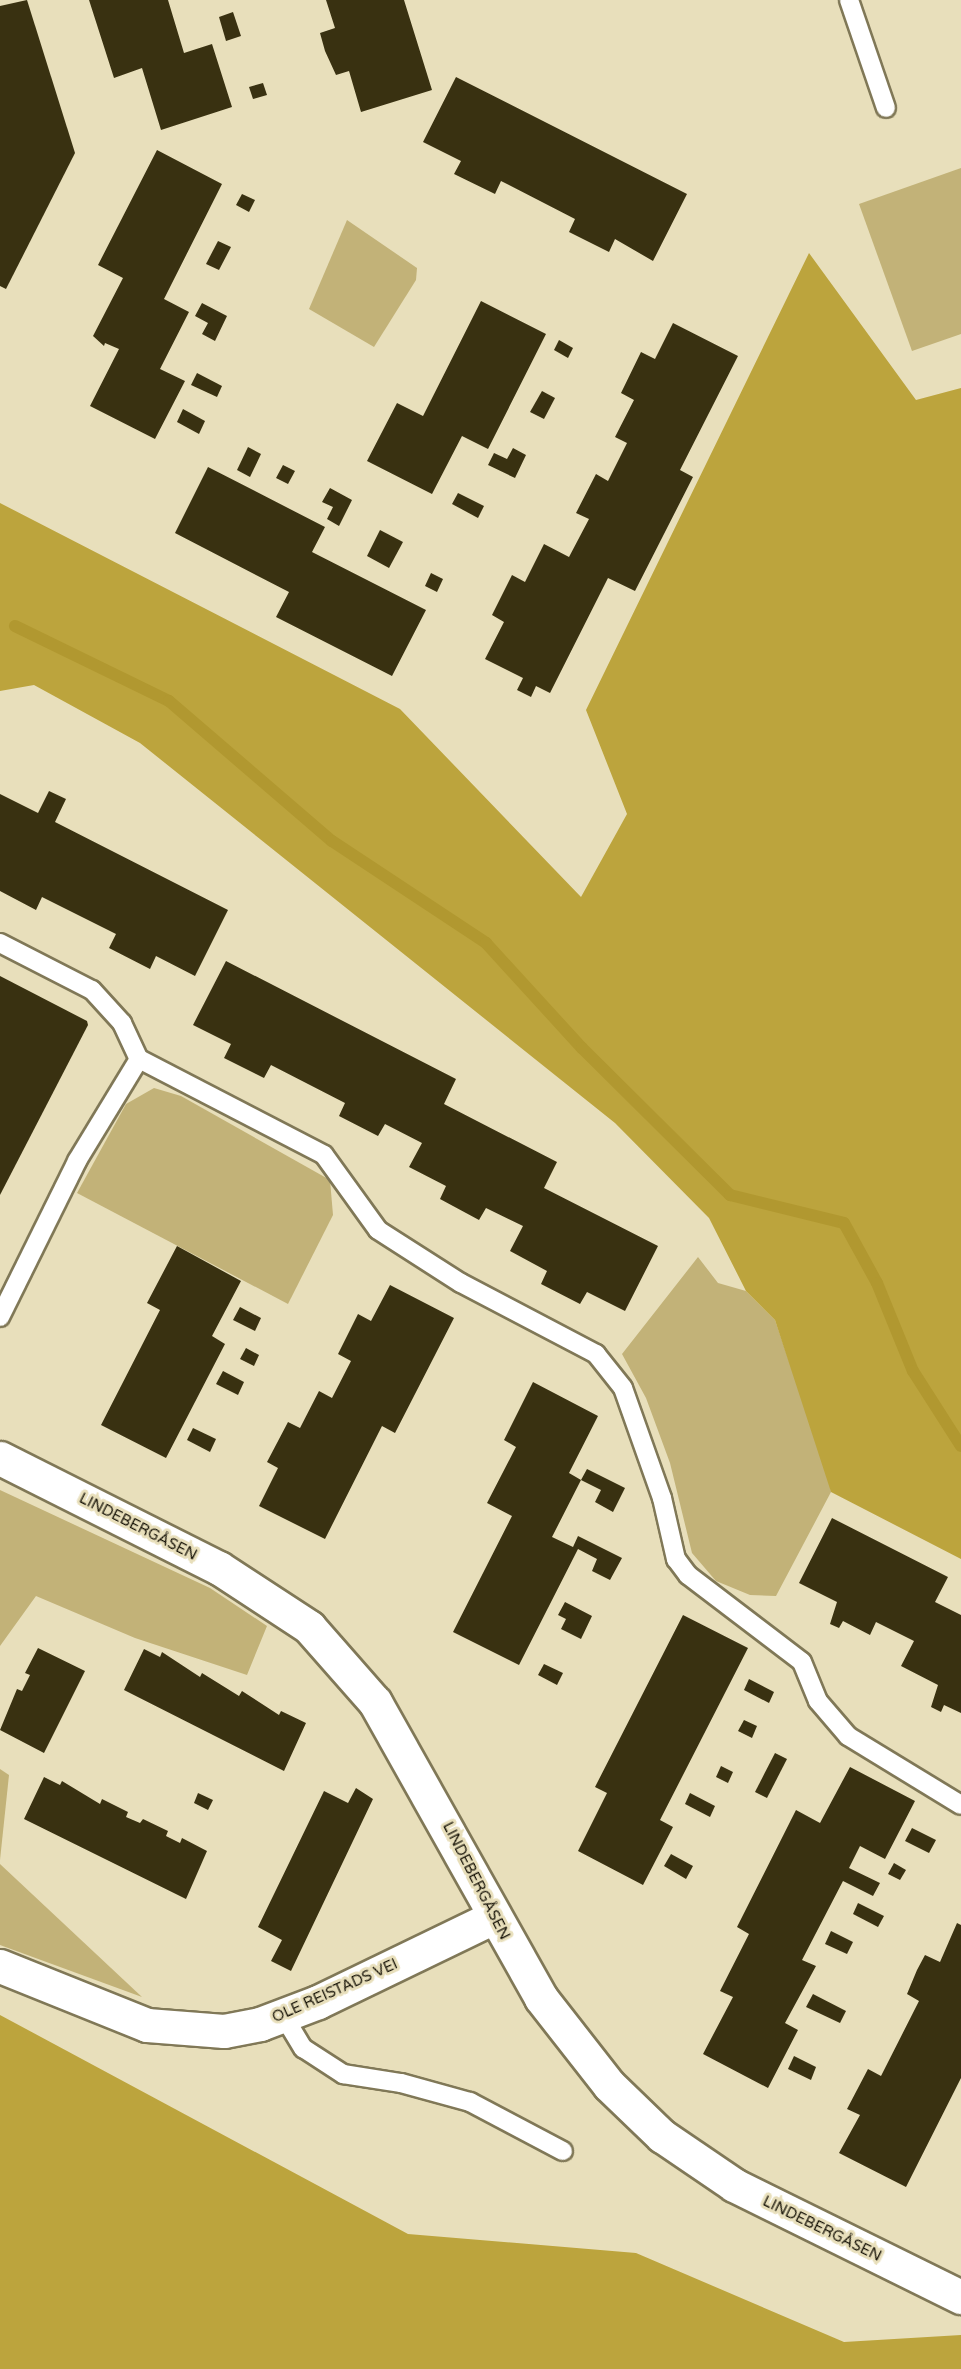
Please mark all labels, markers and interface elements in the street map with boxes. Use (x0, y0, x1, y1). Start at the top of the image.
street label: LINDEBERGÅSEN (76, 1490, 200, 1564)
street label: LINDEBERGÅSEN (439, 1819, 513, 1943)
street label: OLE REISTADS VEI (269, 1955, 401, 2027)
street label: LINDEBERGÅSEN (760, 2192, 884, 2266)

